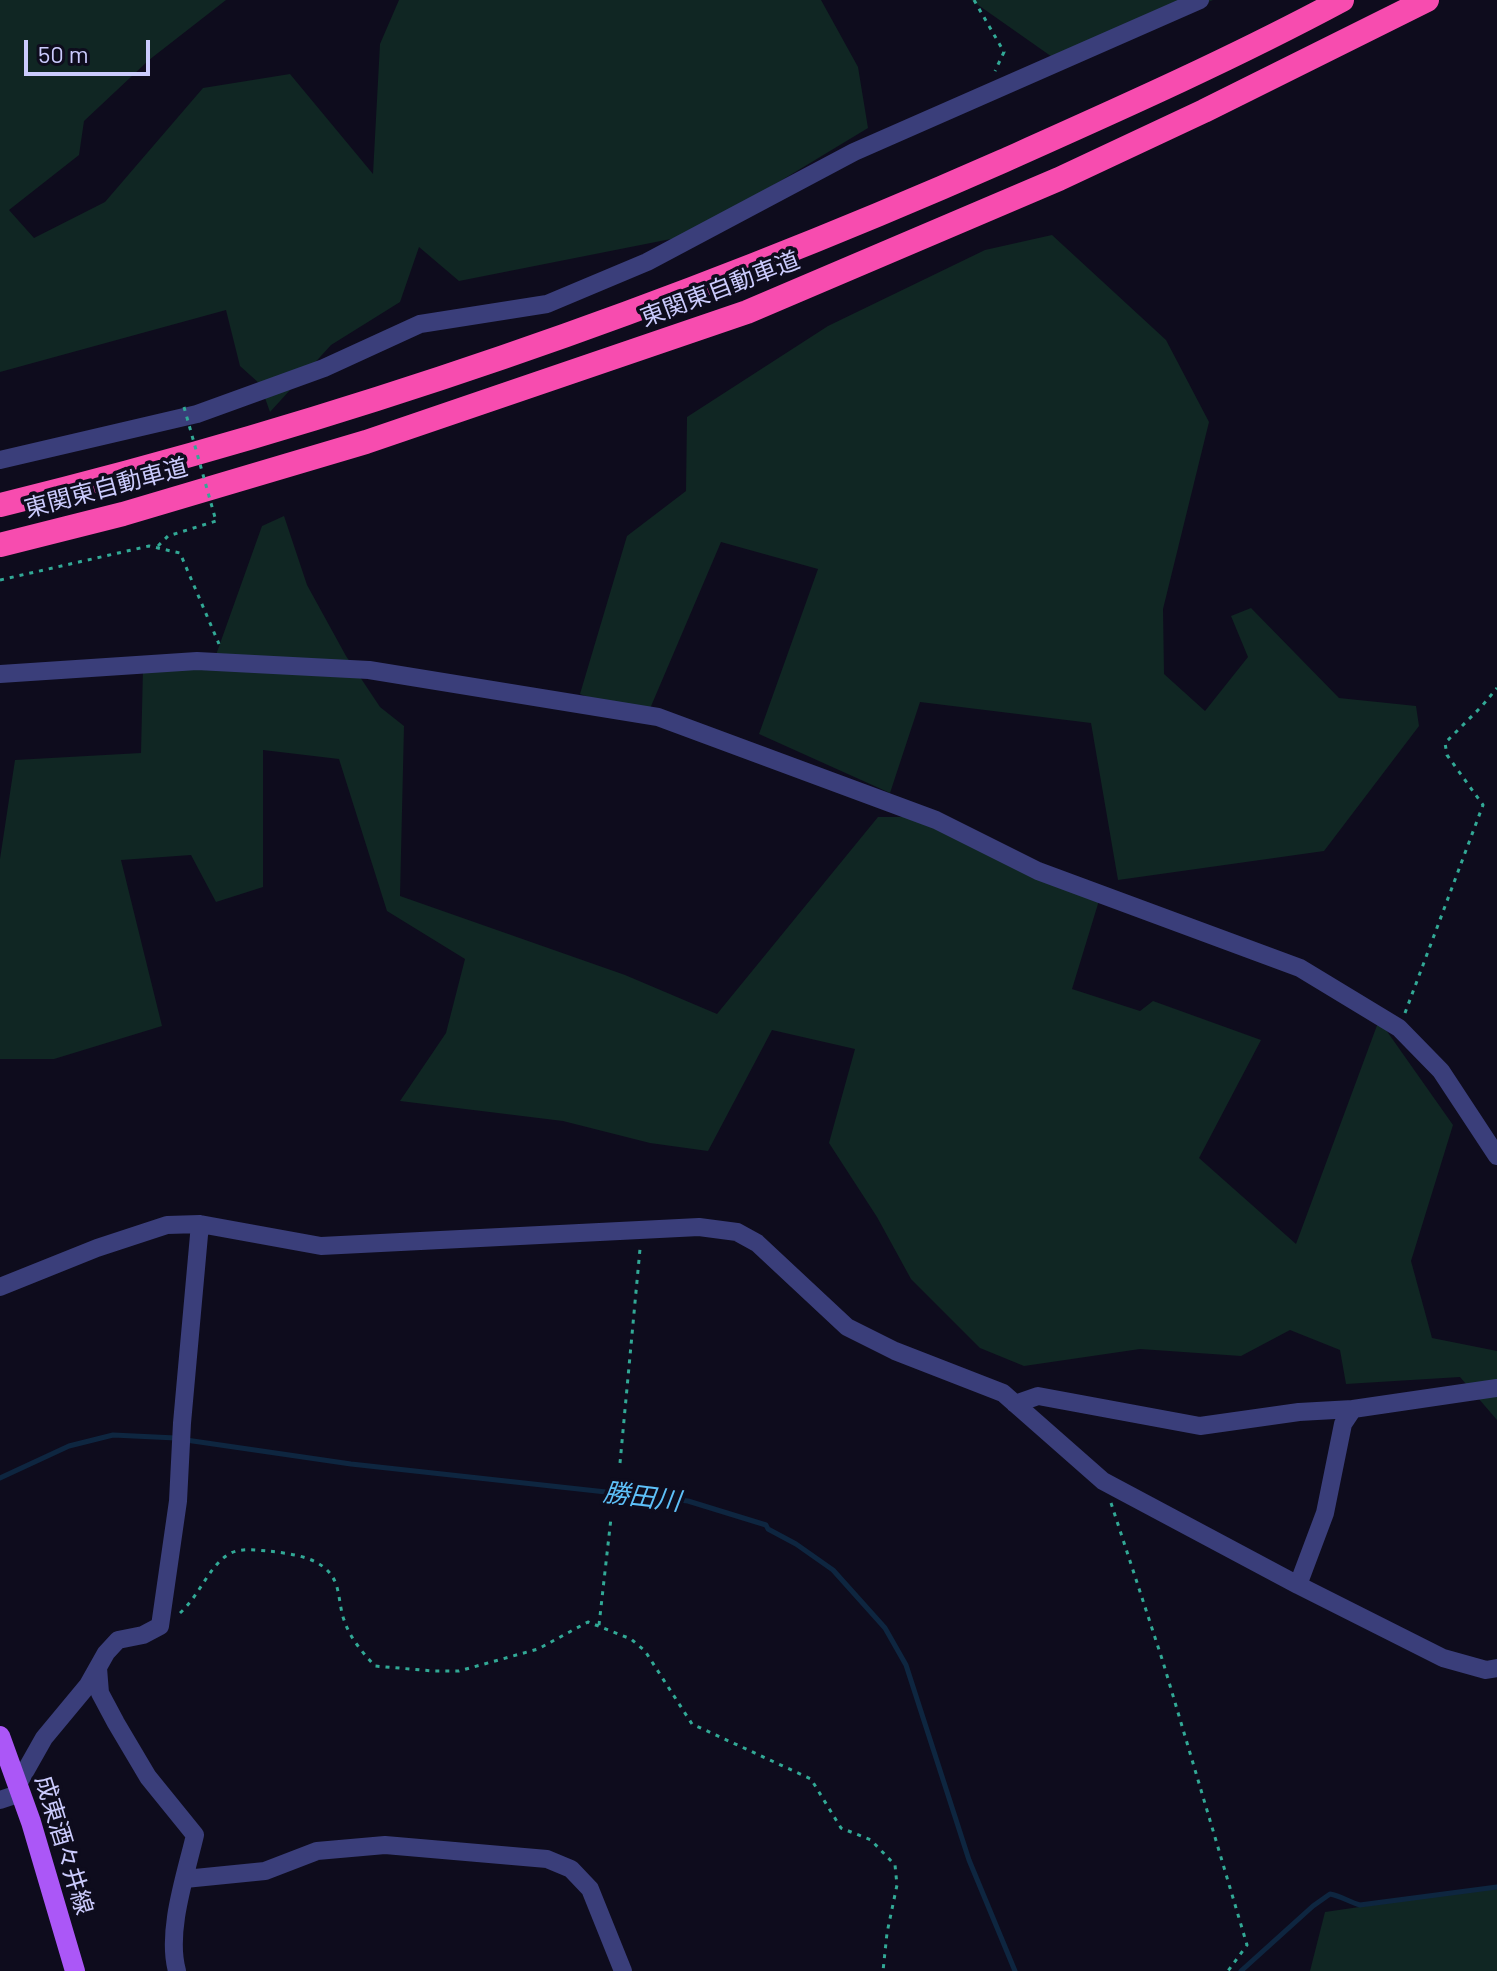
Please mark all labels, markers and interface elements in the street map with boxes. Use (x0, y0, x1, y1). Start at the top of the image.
scale bar (28, 24, 154, 74)
text: 50 m (38, 39, 89, 68)
street label: 東関東自動車道 (636, 245, 804, 333)
street label: 東関東自動車道 (21, 452, 191, 524)
water label: 勝田川 (601, 1477, 683, 1517)
street label: 成東酒々井線 (29, 1772, 99, 1918)

